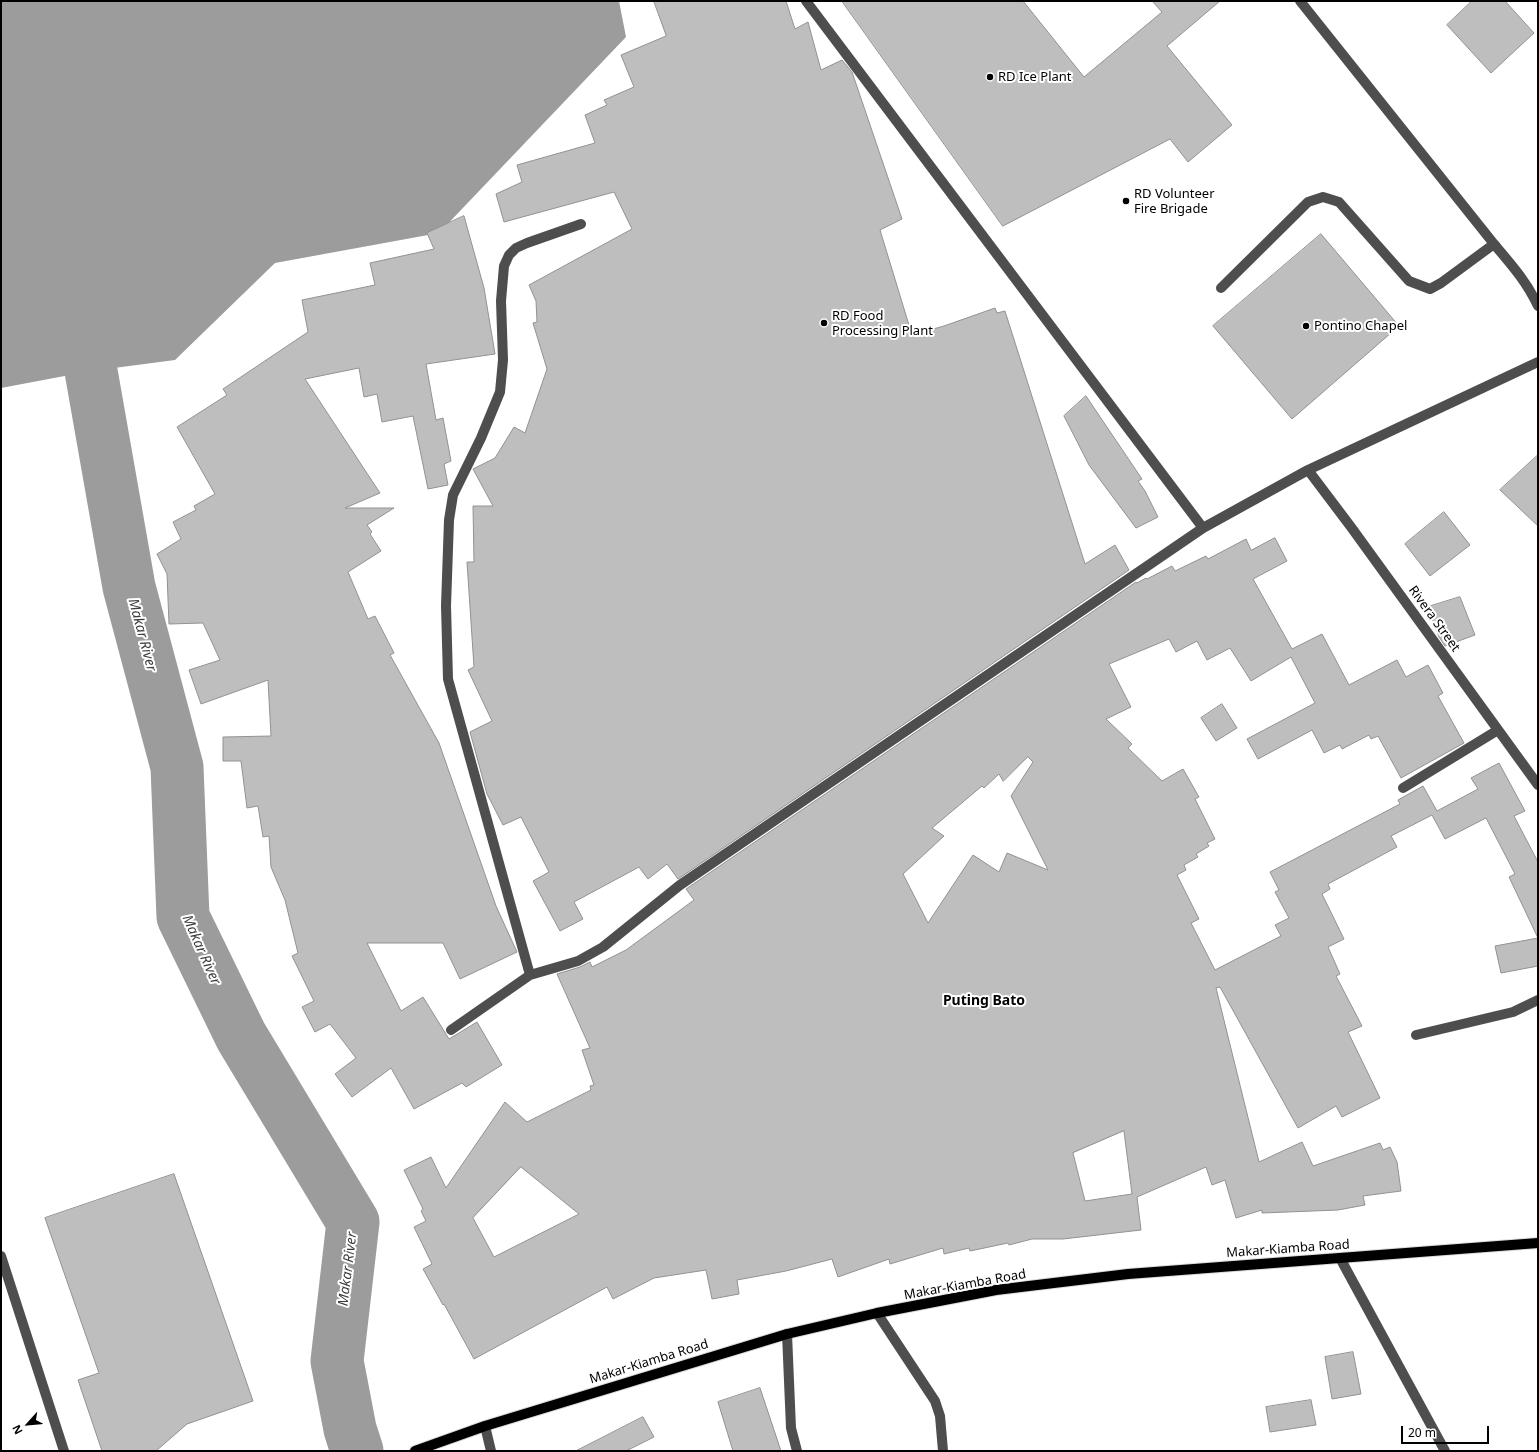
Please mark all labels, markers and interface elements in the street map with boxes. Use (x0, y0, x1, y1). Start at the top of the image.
place label: RD Ice Plant (998, 69, 1072, 85)
marker: RD Ice Plant (985, 72, 995, 82)
place label: RD Volunteer Fire Brigade (1134, 186, 1215, 217)
marker: RD Volunteer Fire Brigade (1121, 196, 1131, 206)
place label: RD Food Processing Plant (832, 308, 933, 339)
marker: RD Food Processing Plant (819, 318, 829, 328)
place label: Pontino Chapel (1314, 318, 1407, 334)
marker: Pontino Chapel (1301, 321, 1311, 331)
street label: Rivera Street (1405, 583, 1463, 655)
water label: Makar River (124, 597, 160, 673)
water label: Makar River (178, 913, 224, 987)
district label: Puting Bato (943, 993, 1025, 1009)
water label: Makar River (335, 1231, 361, 1307)
street label: Makar-Kiamba Road (1226, 1237, 1350, 1261)
street label: Makar-Kiamba Road (903, 1267, 1027, 1303)
street label: Makar-Kiamba Road (588, 1336, 710, 1388)
north arrow (8, 1404, 48, 1444)
scale bar (1403, 1418, 1491, 1444)
text: N (8, 1422, 26, 1437)
text: 20 m (1408, 1424, 1436, 1441)

